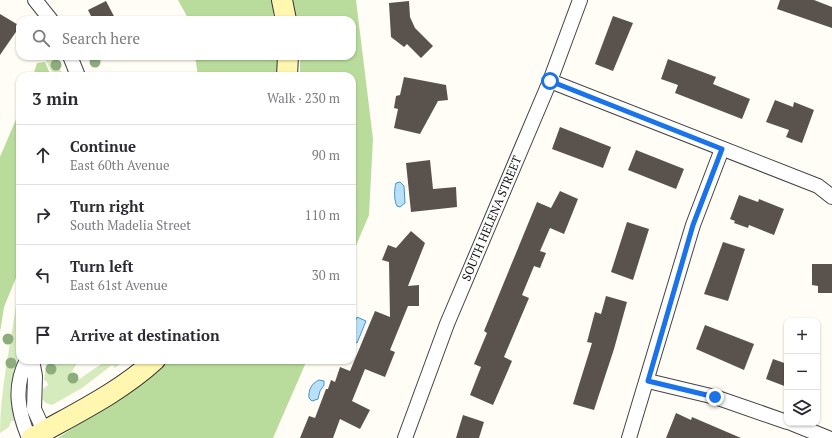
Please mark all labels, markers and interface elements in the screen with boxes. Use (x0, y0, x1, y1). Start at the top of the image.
search box (16, 16, 356, 60)
icon: search (30, 27, 52, 49)
text: Search here (62, 28, 140, 48)
route start (541, 72, 559, 90)
text: 3 min (32, 87, 79, 110)
text: Walk · 230 m (267, 89, 340, 107)
text: Continue (70, 136, 136, 156)
icon: ahead (32, 144, 54, 166)
text: 90 m (312, 146, 340, 164)
street label: SOUTH HELENA STREET (458, 153, 525, 283)
text: East 60th Avenue (70, 156, 170, 174)
text: Turn right (70, 196, 145, 216)
icon: right (32, 204, 54, 226)
text: 110 m (305, 206, 340, 224)
text: South Madelia Street (70, 216, 191, 234)
text: Turn left (70, 256, 134, 276)
icon: left (32, 264, 54, 286)
text: 30 m (312, 266, 340, 284)
text: East 61st Avenue (70, 276, 168, 294)
map controls (784, 318, 820, 426)
button: + (784, 318, 820, 354)
icon: arrive (32, 324, 54, 346)
text: Arrive at destination (70, 325, 220, 345)
button: − (784, 354, 820, 390)
route end (706, 388, 724, 406)
button: layers (784, 390, 820, 426)

